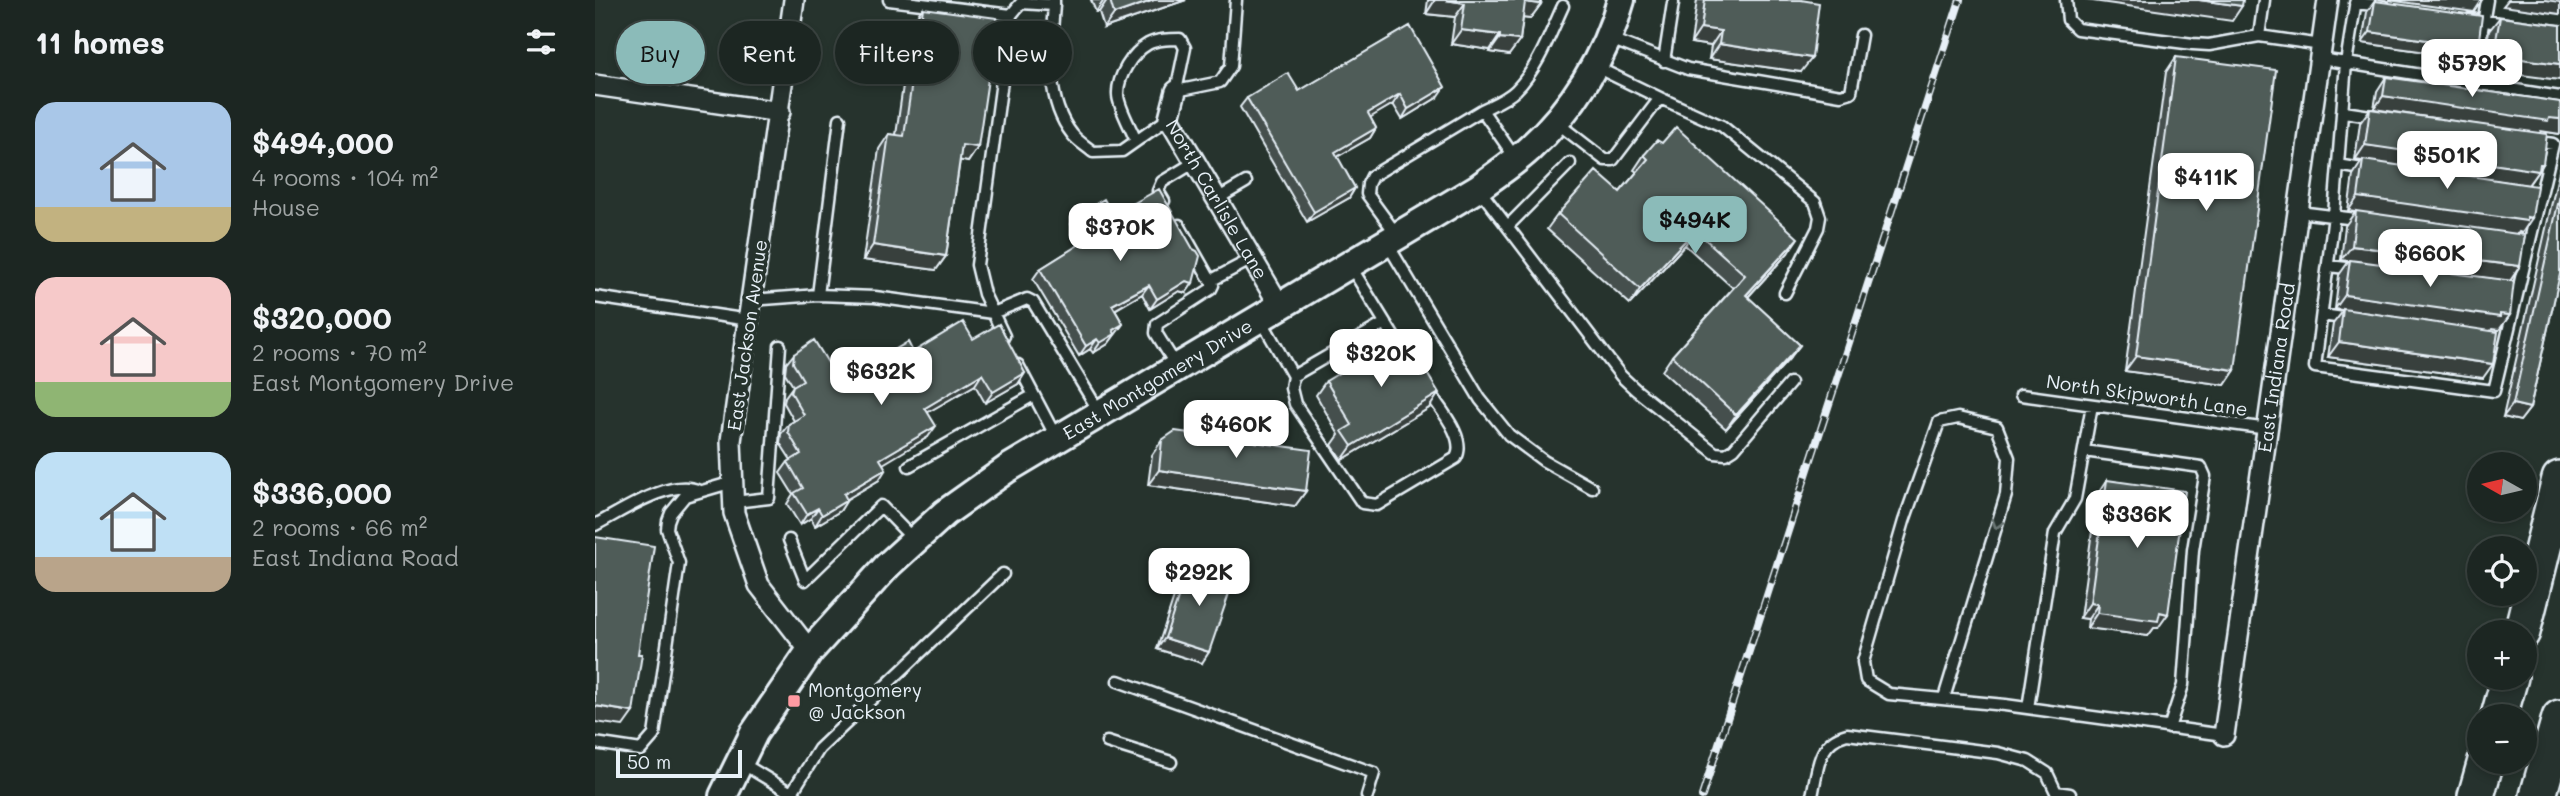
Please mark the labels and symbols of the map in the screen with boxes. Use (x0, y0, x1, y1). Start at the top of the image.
pin: $579K (2423, 40, 2521, 99)
street label: North Carlisle Lane (1160, 114, 1274, 283)
pin: $501K (2398, 132, 2496, 191)
pin: $411K (2157, 154, 2255, 213)
pin: $494K (1646, 196, 1744, 256)
pin: $370K (1071, 204, 1169, 263)
pin: $660K (2381, 230, 2479, 289)
street label: East Jackson Avenue (721, 238, 772, 432)
street label: East Indiana Road (2251, 281, 2300, 454)
street label: East Montgomery Drive (1058, 313, 1257, 445)
pin: $320K (1332, 330, 1430, 389)
pin: $632K (832, 348, 930, 407)
street label: North Skipworth Lane (2045, 368, 2249, 421)
pin: $460K (1187, 400, 1285, 460)
north arrow (2467, 452, 2537, 522)
pin: $336K (2088, 490, 2186, 550)
one-way arrow (1991, 518, 2006, 530)
pin: $292K (1150, 548, 1248, 608)
place label: Montgomery @ Jackson (808, 677, 922, 724)
marker: Montgomery @ Jackson (786, 693, 802, 709)
scale bar (616, 747, 742, 779)

